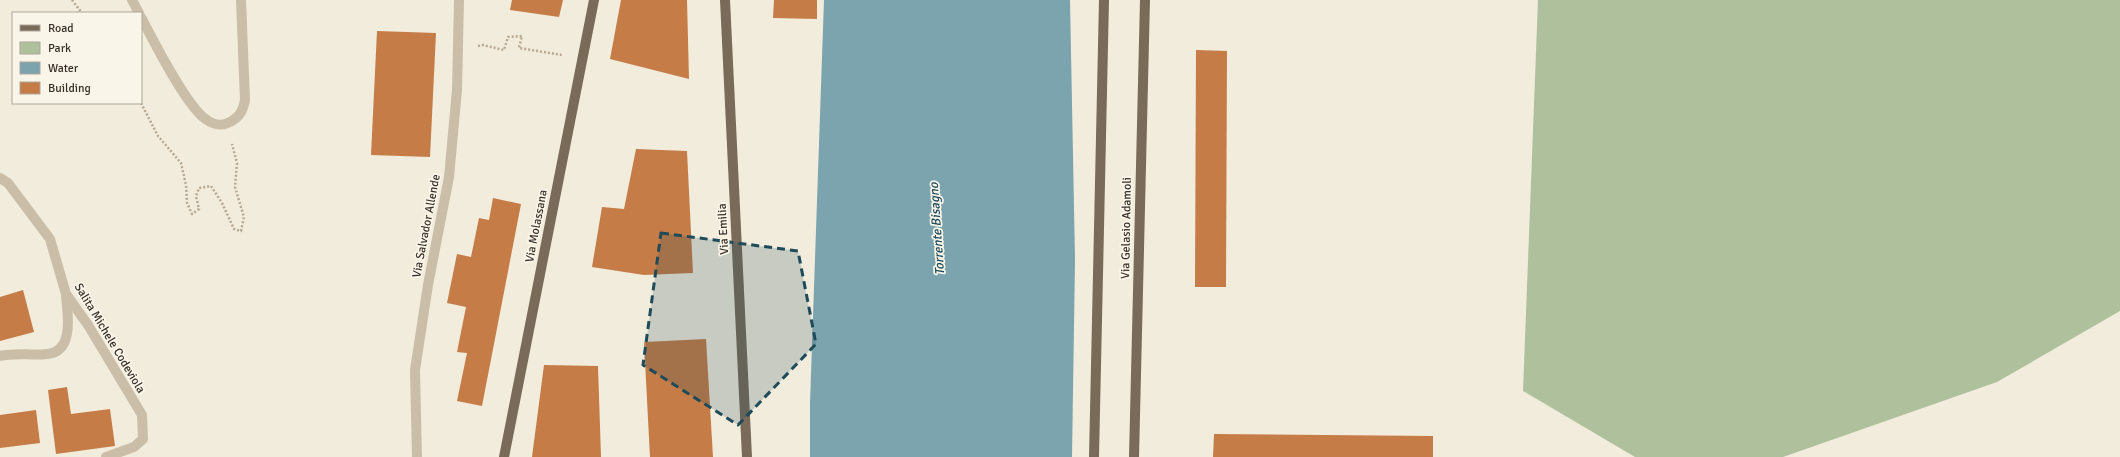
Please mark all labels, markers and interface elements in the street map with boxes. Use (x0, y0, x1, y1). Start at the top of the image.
legend (12, 12, 142, 104)
text: Road (48, 21, 74, 36)
text: Park (48, 41, 71, 56)
text: Water (48, 61, 79, 76)
text: Building (48, 81, 91, 96)
street label: Via Salvador Allende (409, 173, 444, 279)
street label: Via Gelasio Adamoli (1118, 177, 1135, 279)
water label: Torrente Bisagno (926, 181, 948, 276)
street label: Via Molassana (522, 189, 551, 264)
street label: Via Emilia (715, 203, 732, 255)
street label: Salita Michele Codeviola (71, 281, 148, 396)

